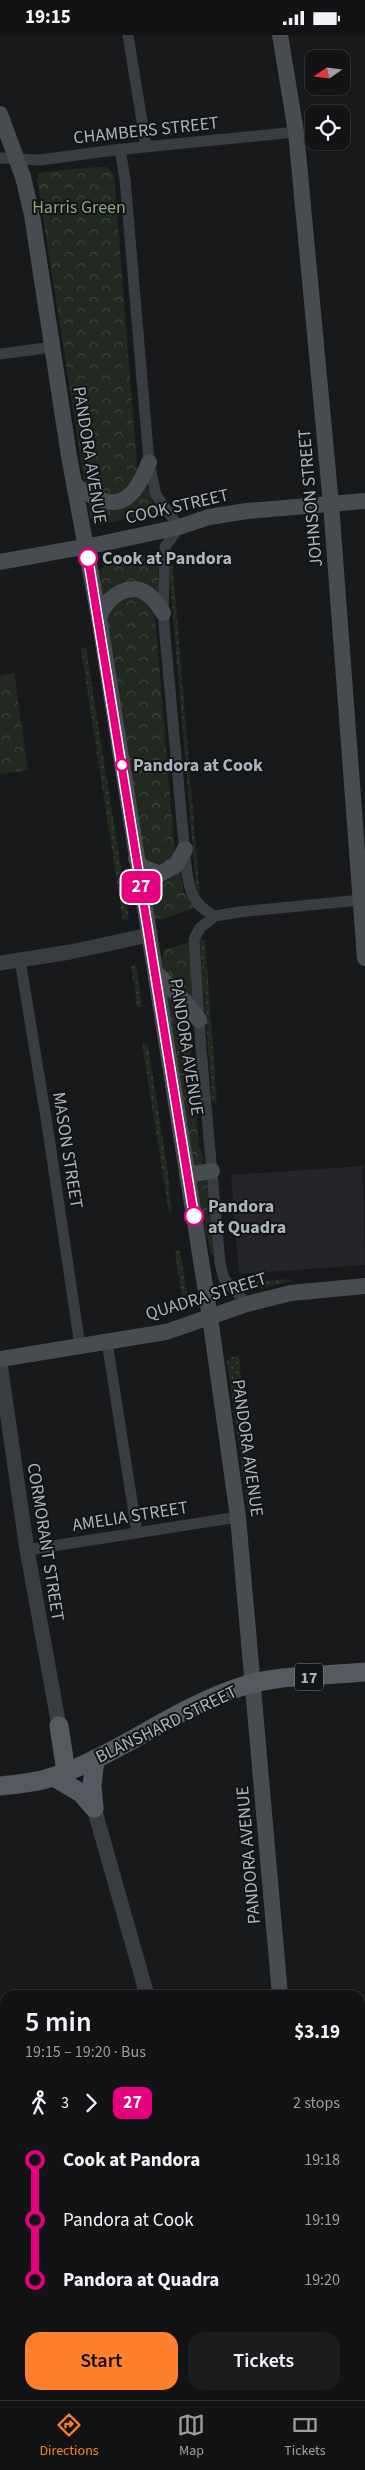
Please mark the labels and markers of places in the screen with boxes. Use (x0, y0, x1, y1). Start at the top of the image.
place label: Cook at Pandora (102, 546, 232, 571)
marker: Cook at Pandora (78, 548, 98, 568)
place label: Pandora at Cook (133, 753, 263, 778)
marker: Pandora at Cook (115, 758, 129, 772)
place label: Pandora at Quadra (208, 1194, 286, 1240)
marker: Pandora at Quadra (184, 1206, 204, 1226)

